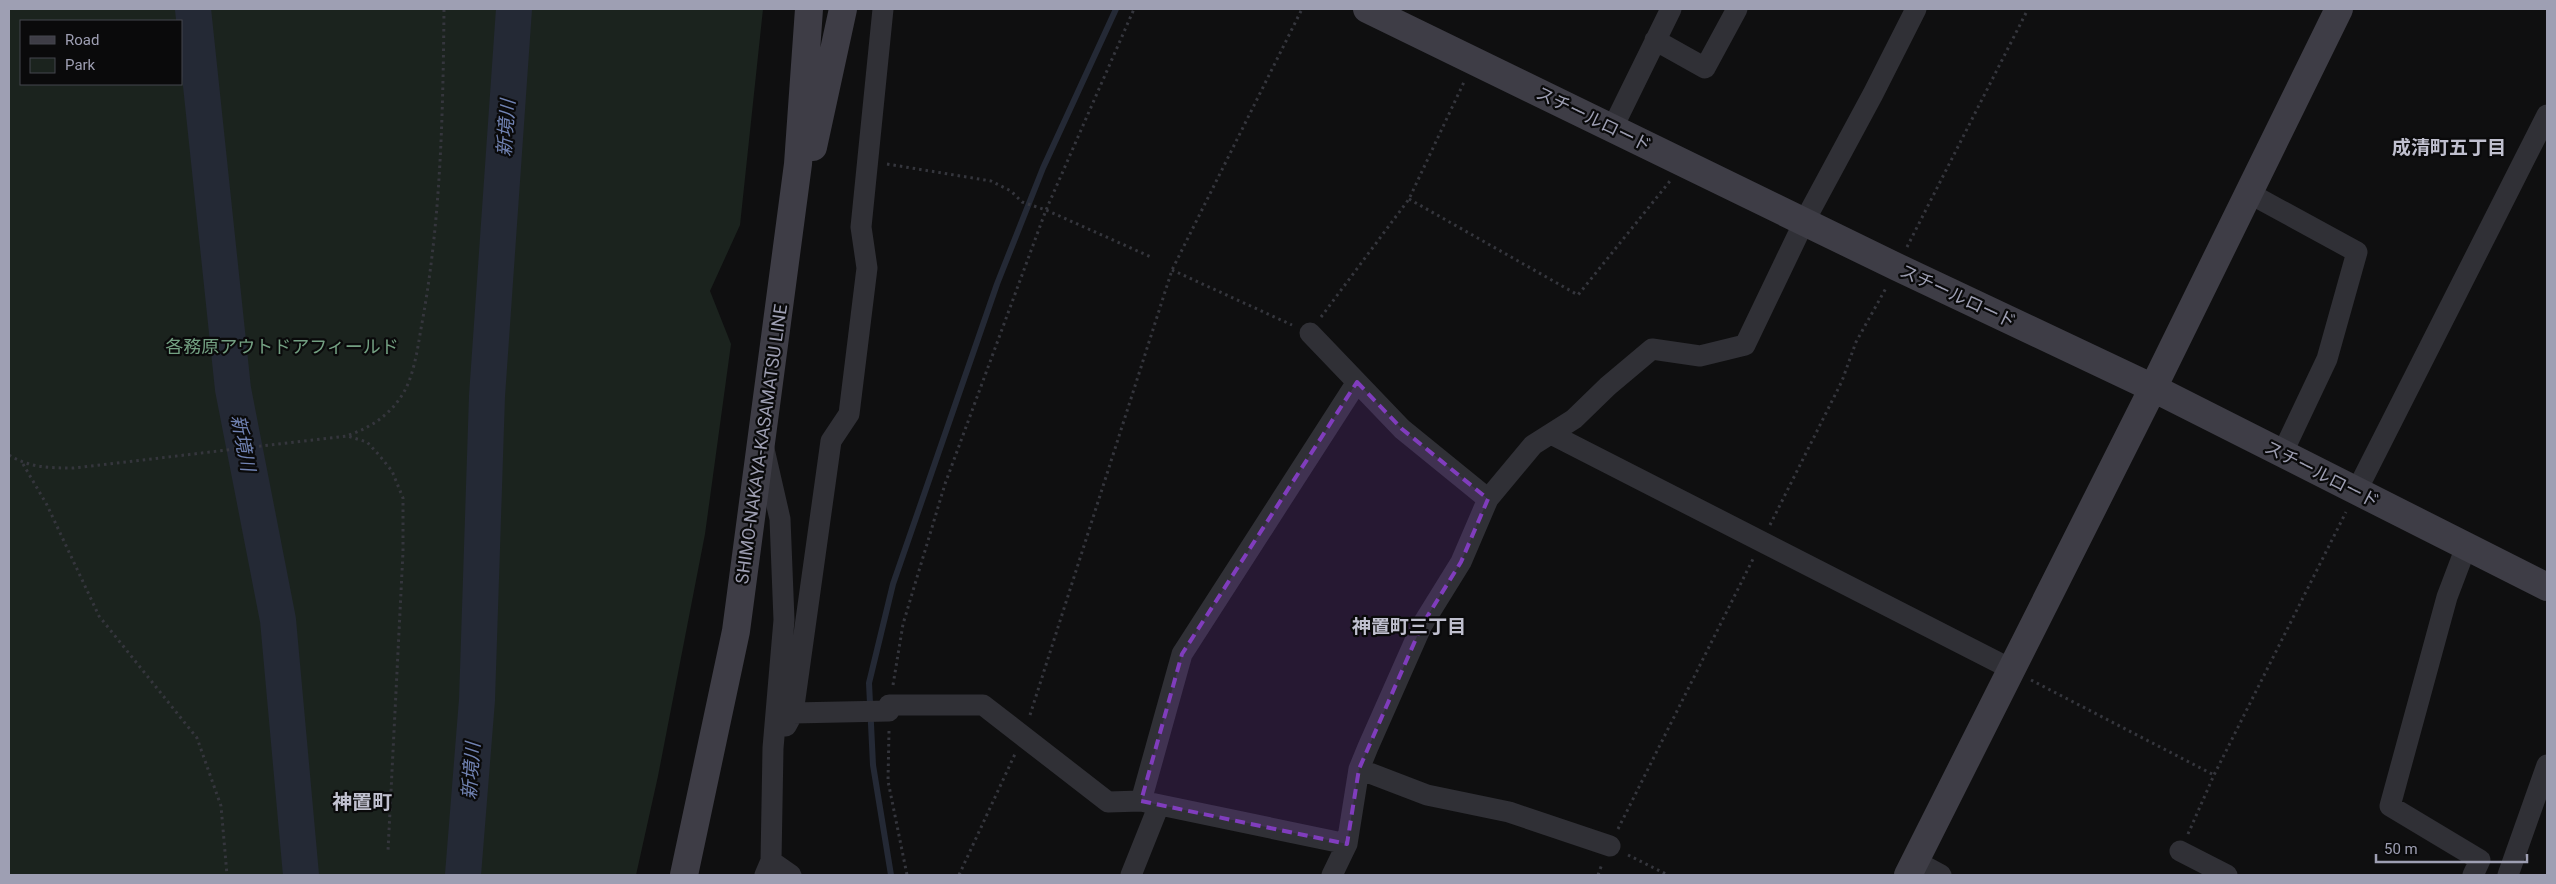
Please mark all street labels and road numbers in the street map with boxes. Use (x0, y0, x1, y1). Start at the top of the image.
street label: スチールロード (1533, 82, 1655, 156)
street label: スチールロード (1896, 260, 2020, 332)
street label: SHIMO-NAKAYA-KASAMATSU LINE (731, 303, 791, 585)
street label: スチールロード (2261, 436, 2383, 512)

